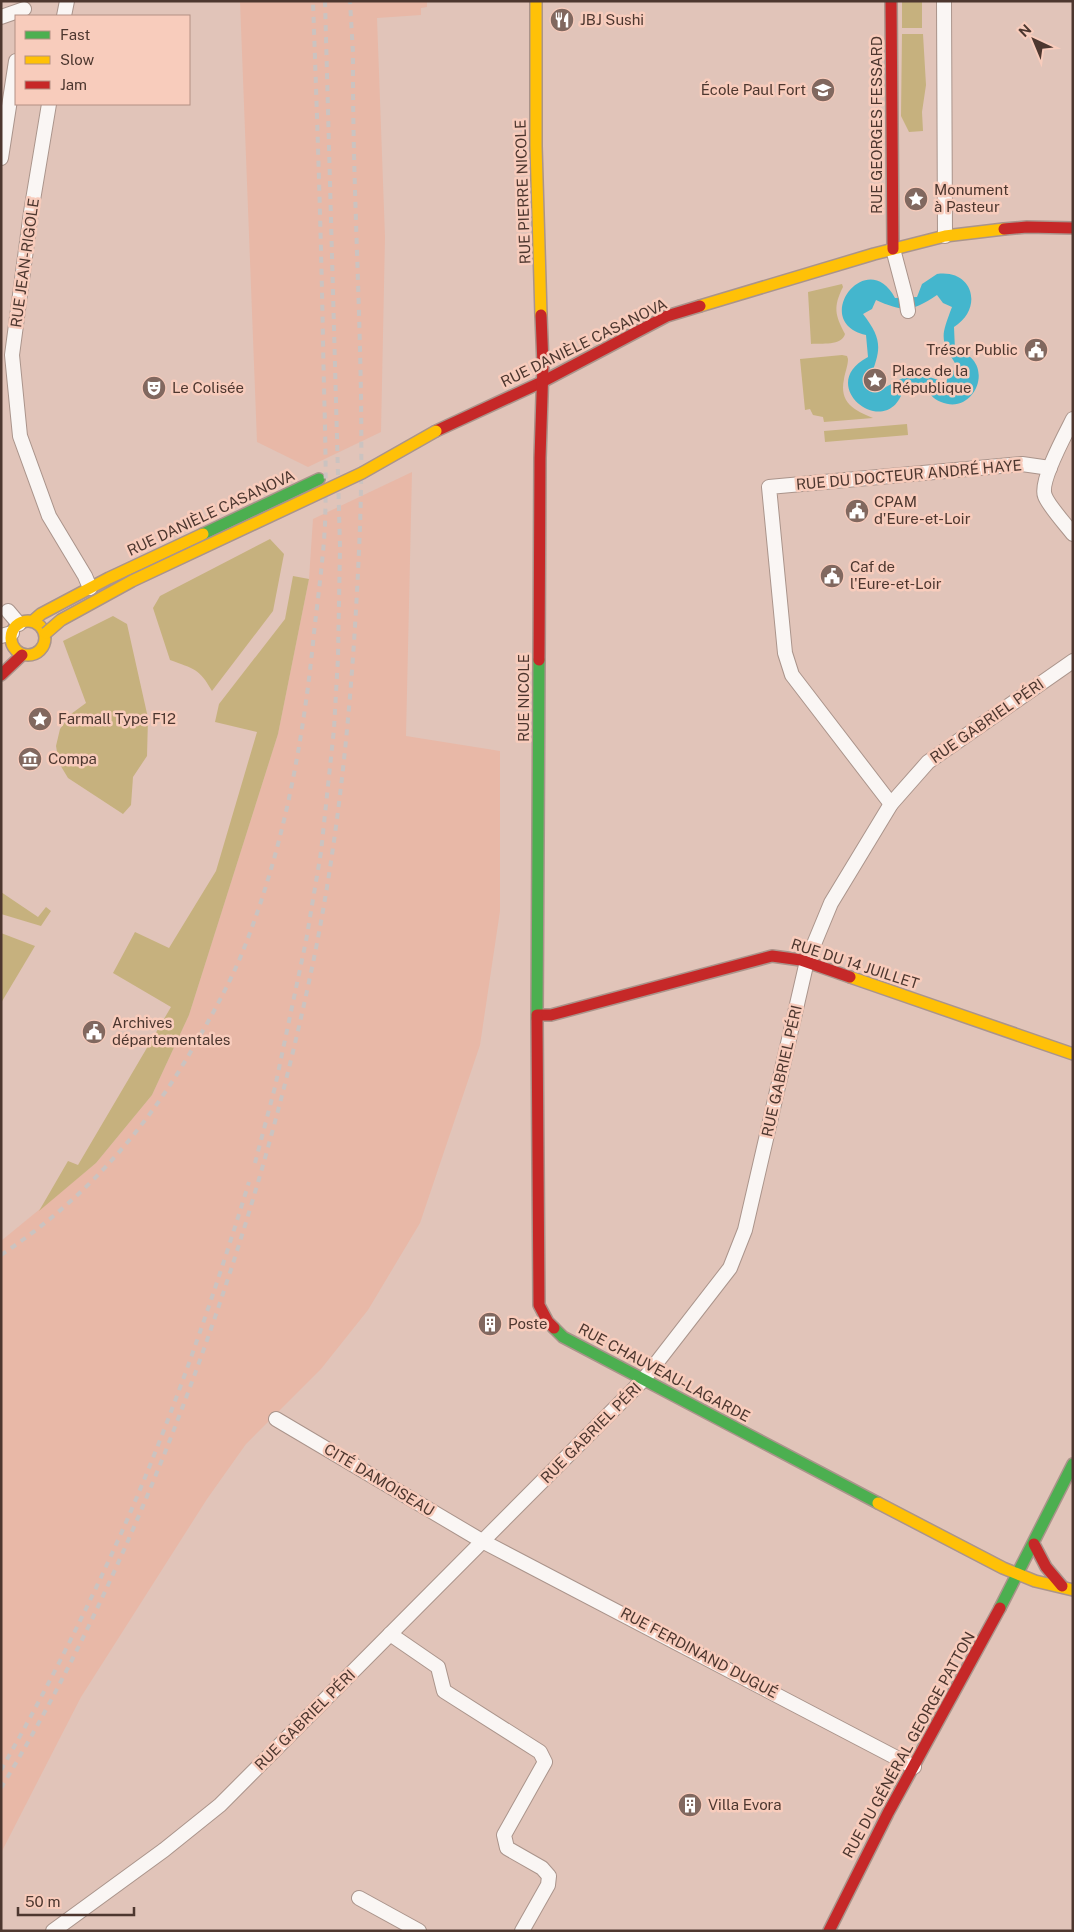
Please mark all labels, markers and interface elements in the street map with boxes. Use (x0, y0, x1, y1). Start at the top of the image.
restaurant icon: JBJ Sushi (549, 7, 575, 33)
place label: JBJ Sushi (580, 11, 644, 28)
legend (15, 15, 190, 105)
north arrow (1009, 15, 1059, 65)
text: N (1015, 21, 1034, 40)
text: Fast (60, 26, 90, 43)
street label: RUE GEORGES FESSARD (868, 36, 885, 214)
text: Slow (60, 51, 95, 68)
text: Jam (60, 76, 87, 93)
school or university icon: École Paul Fort (810, 77, 836, 103)
place label: École Paul Fort (701, 81, 806, 98)
street label: RUE PIERRE NICOLE (511, 119, 534, 265)
place label: Monument à Pasteur (934, 181, 1009, 215)
place icon: Monument à Pasteur (903, 186, 929, 212)
street label: RUE JEAN-RIGOLE (7, 197, 42, 329)
street label: RUE DANIÈLE CASANOVA (498, 295, 670, 390)
public building icon: Trésor Public (1023, 337, 1049, 363)
place label: Trésor Public (926, 341, 1018, 358)
place label: Place de la République (892, 362, 971, 396)
place icon: Place de la République (862, 367, 888, 393)
theatre icon: Le Colisée (141, 375, 167, 401)
place label: Le Colisée (172, 379, 244, 396)
street label: RUE DU DOCTEUR ANDRÉ HAYE (795, 456, 1023, 493)
street label: RUE DANIÈLE CASANOVA (124, 466, 297, 559)
place label: CPAM d'Eure-et-Loir (874, 493, 971, 527)
public building icon: CPAM d'Eure-et-Loir (844, 498, 870, 524)
place label: Caf de l'Eure-et-Loir (850, 558, 942, 592)
public building icon: Caf de l'Eure-et-Loir (819, 563, 845, 589)
street label: RUE NICOLE (515, 654, 532, 742)
street label: RUE GABRIEL PÉRI (927, 675, 1047, 766)
place icon: Farmall Type F12 (27, 706, 53, 732)
place label: Farmall Type F12 (58, 710, 176, 727)
museum icon: Compa (17, 746, 43, 772)
place label: Compa (48, 750, 97, 767)
street label: RUE DU 14 JUILLET (789, 935, 921, 992)
street label: RUE GABRIEL PÉRI (758, 1003, 805, 1138)
place label: Archives départementales (112, 1014, 230, 1048)
public building icon: Archives départementales (81, 1019, 107, 1045)
building icon: Poste (477, 1311, 503, 1337)
place label: Poste (508, 1315, 547, 1332)
street label: RUE CHAUVEAU-LAGARDE (576, 1320, 753, 1425)
street label: RUE GABRIEL PÉRI (537, 1379, 644, 1486)
street label: CITÉ DAMOISEAU (321, 1440, 437, 1519)
street label: RUE FERDINAND DUGUÉ (618, 1604, 781, 1701)
street label: RUE DU GÉNÉRAL GEORGE PATTON (839, 1629, 978, 1861)
street label: RUE GABRIEL PÉRI (251, 1666, 358, 1773)
building icon: Villa Evora (677, 1792, 703, 1818)
place label: Villa Evora (708, 1796, 782, 1813)
scale bar (18, 1884, 134, 1916)
text: 50 m (25, 1893, 60, 1910)

